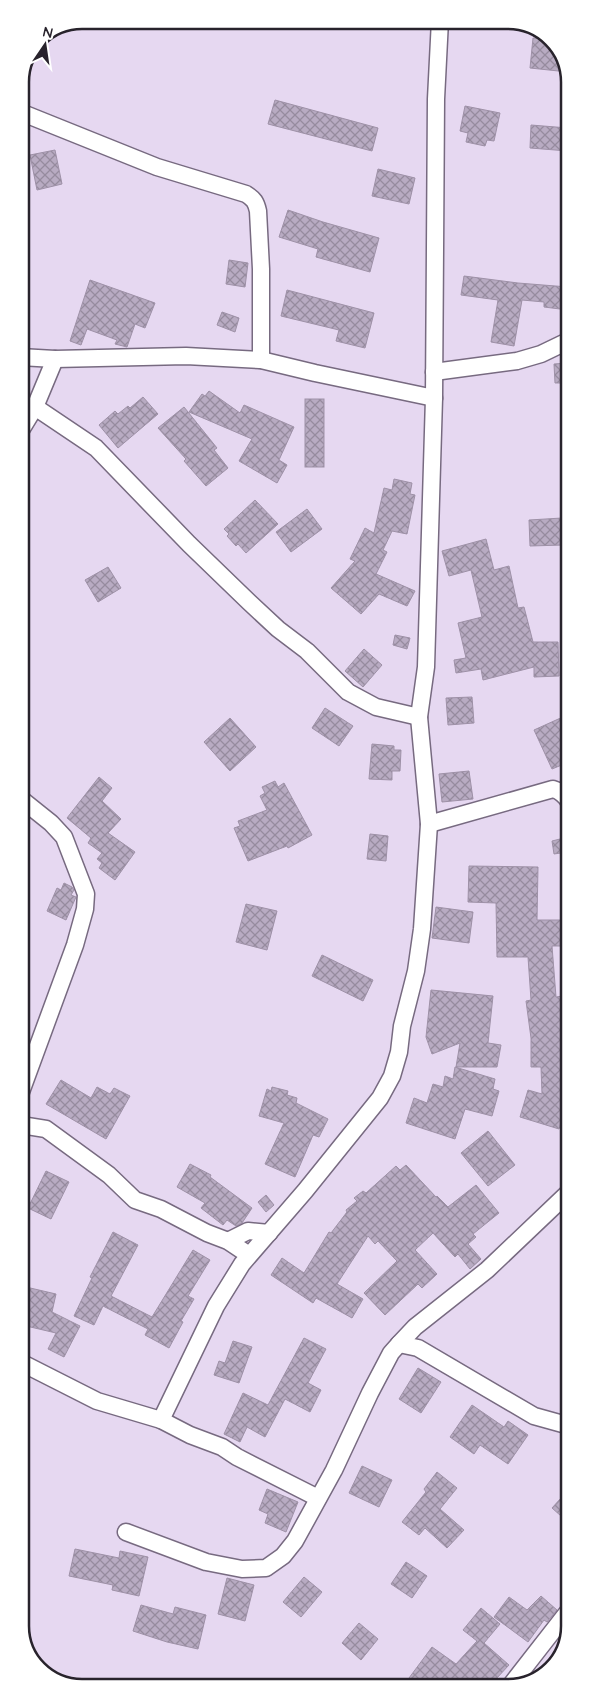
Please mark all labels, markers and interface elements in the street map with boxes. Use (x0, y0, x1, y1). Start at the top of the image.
north arrow (20, 20, 70, 70)
text: N (41, 22, 55, 42)

